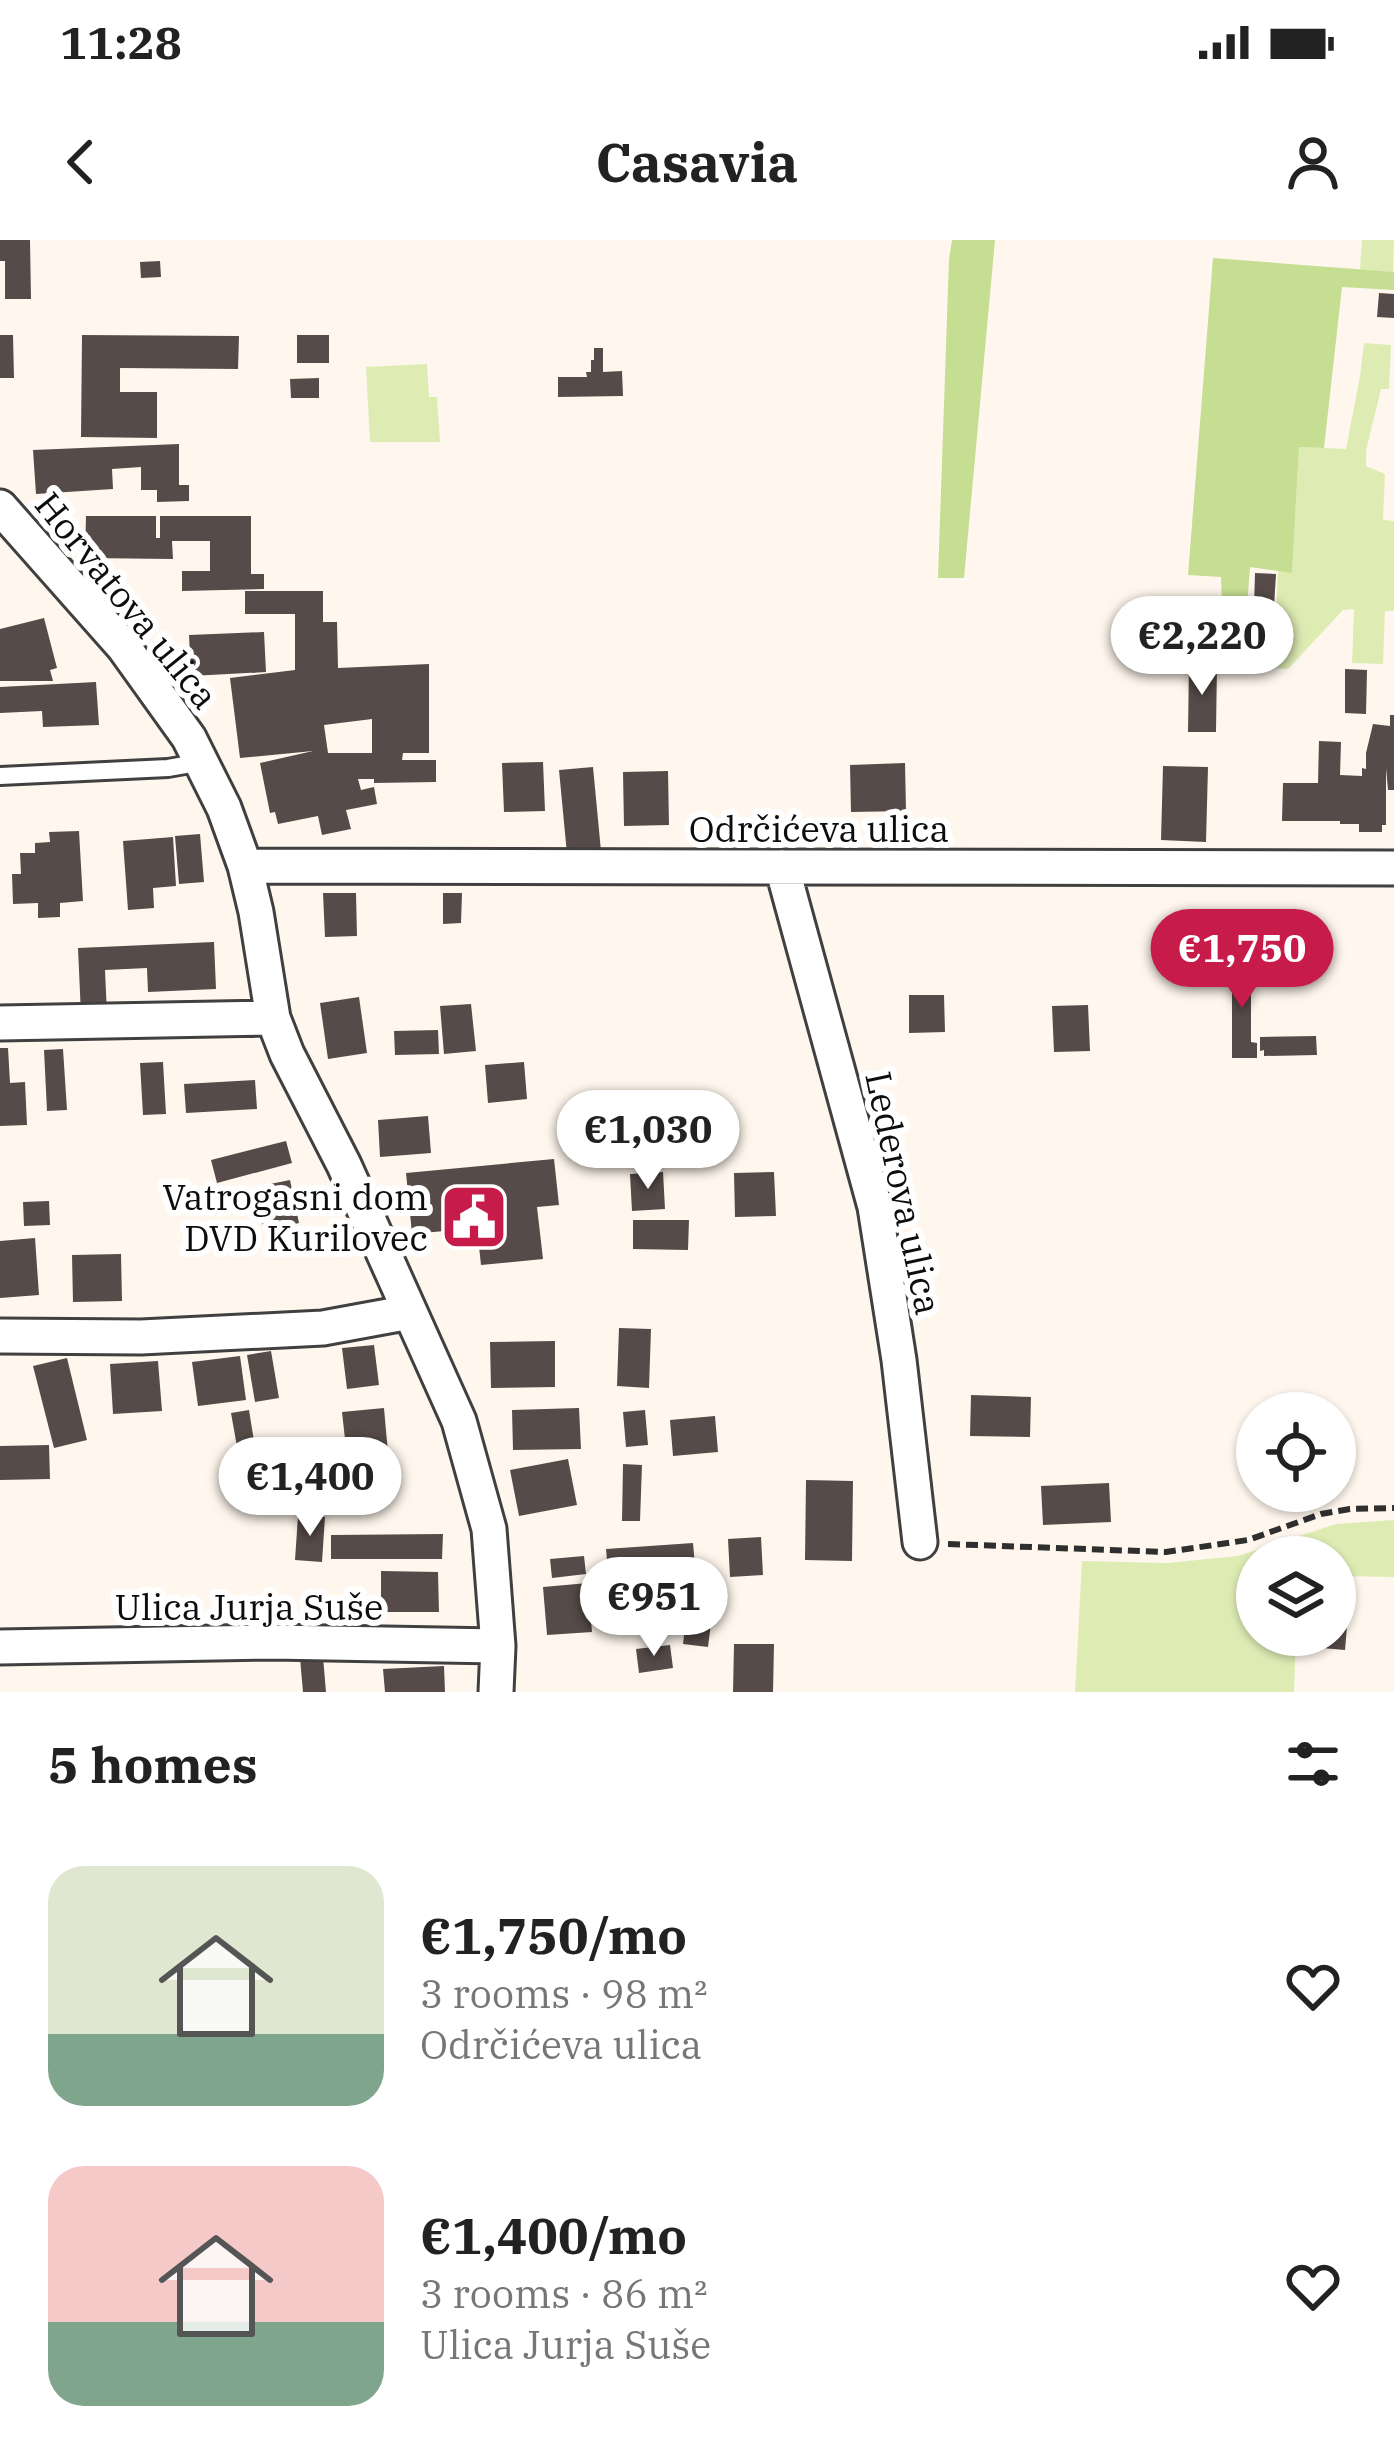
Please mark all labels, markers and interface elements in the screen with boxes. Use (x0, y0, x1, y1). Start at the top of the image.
text: 11:28 (60, 13, 182, 71)
text: Casavia (596, 127, 798, 197)
icon: back (48, 129, 114, 195)
icon: person (1280, 129, 1346, 195)
street label: Horvatova ulica (25, 482, 229, 718)
pin: €2,220 (1104, 596, 1300, 698)
text: €2,220 (1138, 609, 1266, 660)
street label: Odrčićeva ulica (689, 805, 949, 852)
pin: €1,750 (1144, 909, 1340, 1011)
text: €1,750 (1178, 922, 1306, 973)
street label: Lederova ulica (855, 1067, 953, 1319)
pin: €1,030 (550, 1090, 746, 1192)
text: €1,030 (584, 1103, 712, 1154)
place label: Vatrogasni dom DVD Kurilovec (162, 1173, 428, 1261)
public building icon: Vatrogasni dom DVD Kurilovec (439, 1182, 509, 1252)
map controls (1236, 1392, 1356, 1656)
button: locate (1236, 1392, 1356, 1512)
pin: €1,400 (212, 1437, 408, 1539)
text: €1,400 (246, 1450, 374, 1501)
button: layers (1236, 1536, 1356, 1656)
pin: €951 (583, 1557, 725, 1659)
text: €951 (607, 1570, 701, 1621)
street label: Ulica Jurja Suše (115, 1583, 383, 1630)
text: 5 homes (48, 1731, 258, 1797)
icon: filters (1280, 1731, 1346, 1797)
text: €1,750/mo (420, 1902, 687, 1968)
icon: home (144, 1914, 288, 2058)
icon: heart (1280, 1953, 1346, 2019)
text: 3 rooms · 98 m² (420, 1968, 708, 2019)
text: Odrčićeva ulica (420, 2019, 702, 2070)
text: €1,400/mo (420, 2202, 687, 2268)
icon: home (144, 2214, 288, 2358)
icon: heart (1280, 2253, 1346, 2319)
text: 3 rooms · 86 m² (420, 2268, 708, 2319)
text: Ulica Jurja Suše (420, 2319, 711, 2370)

